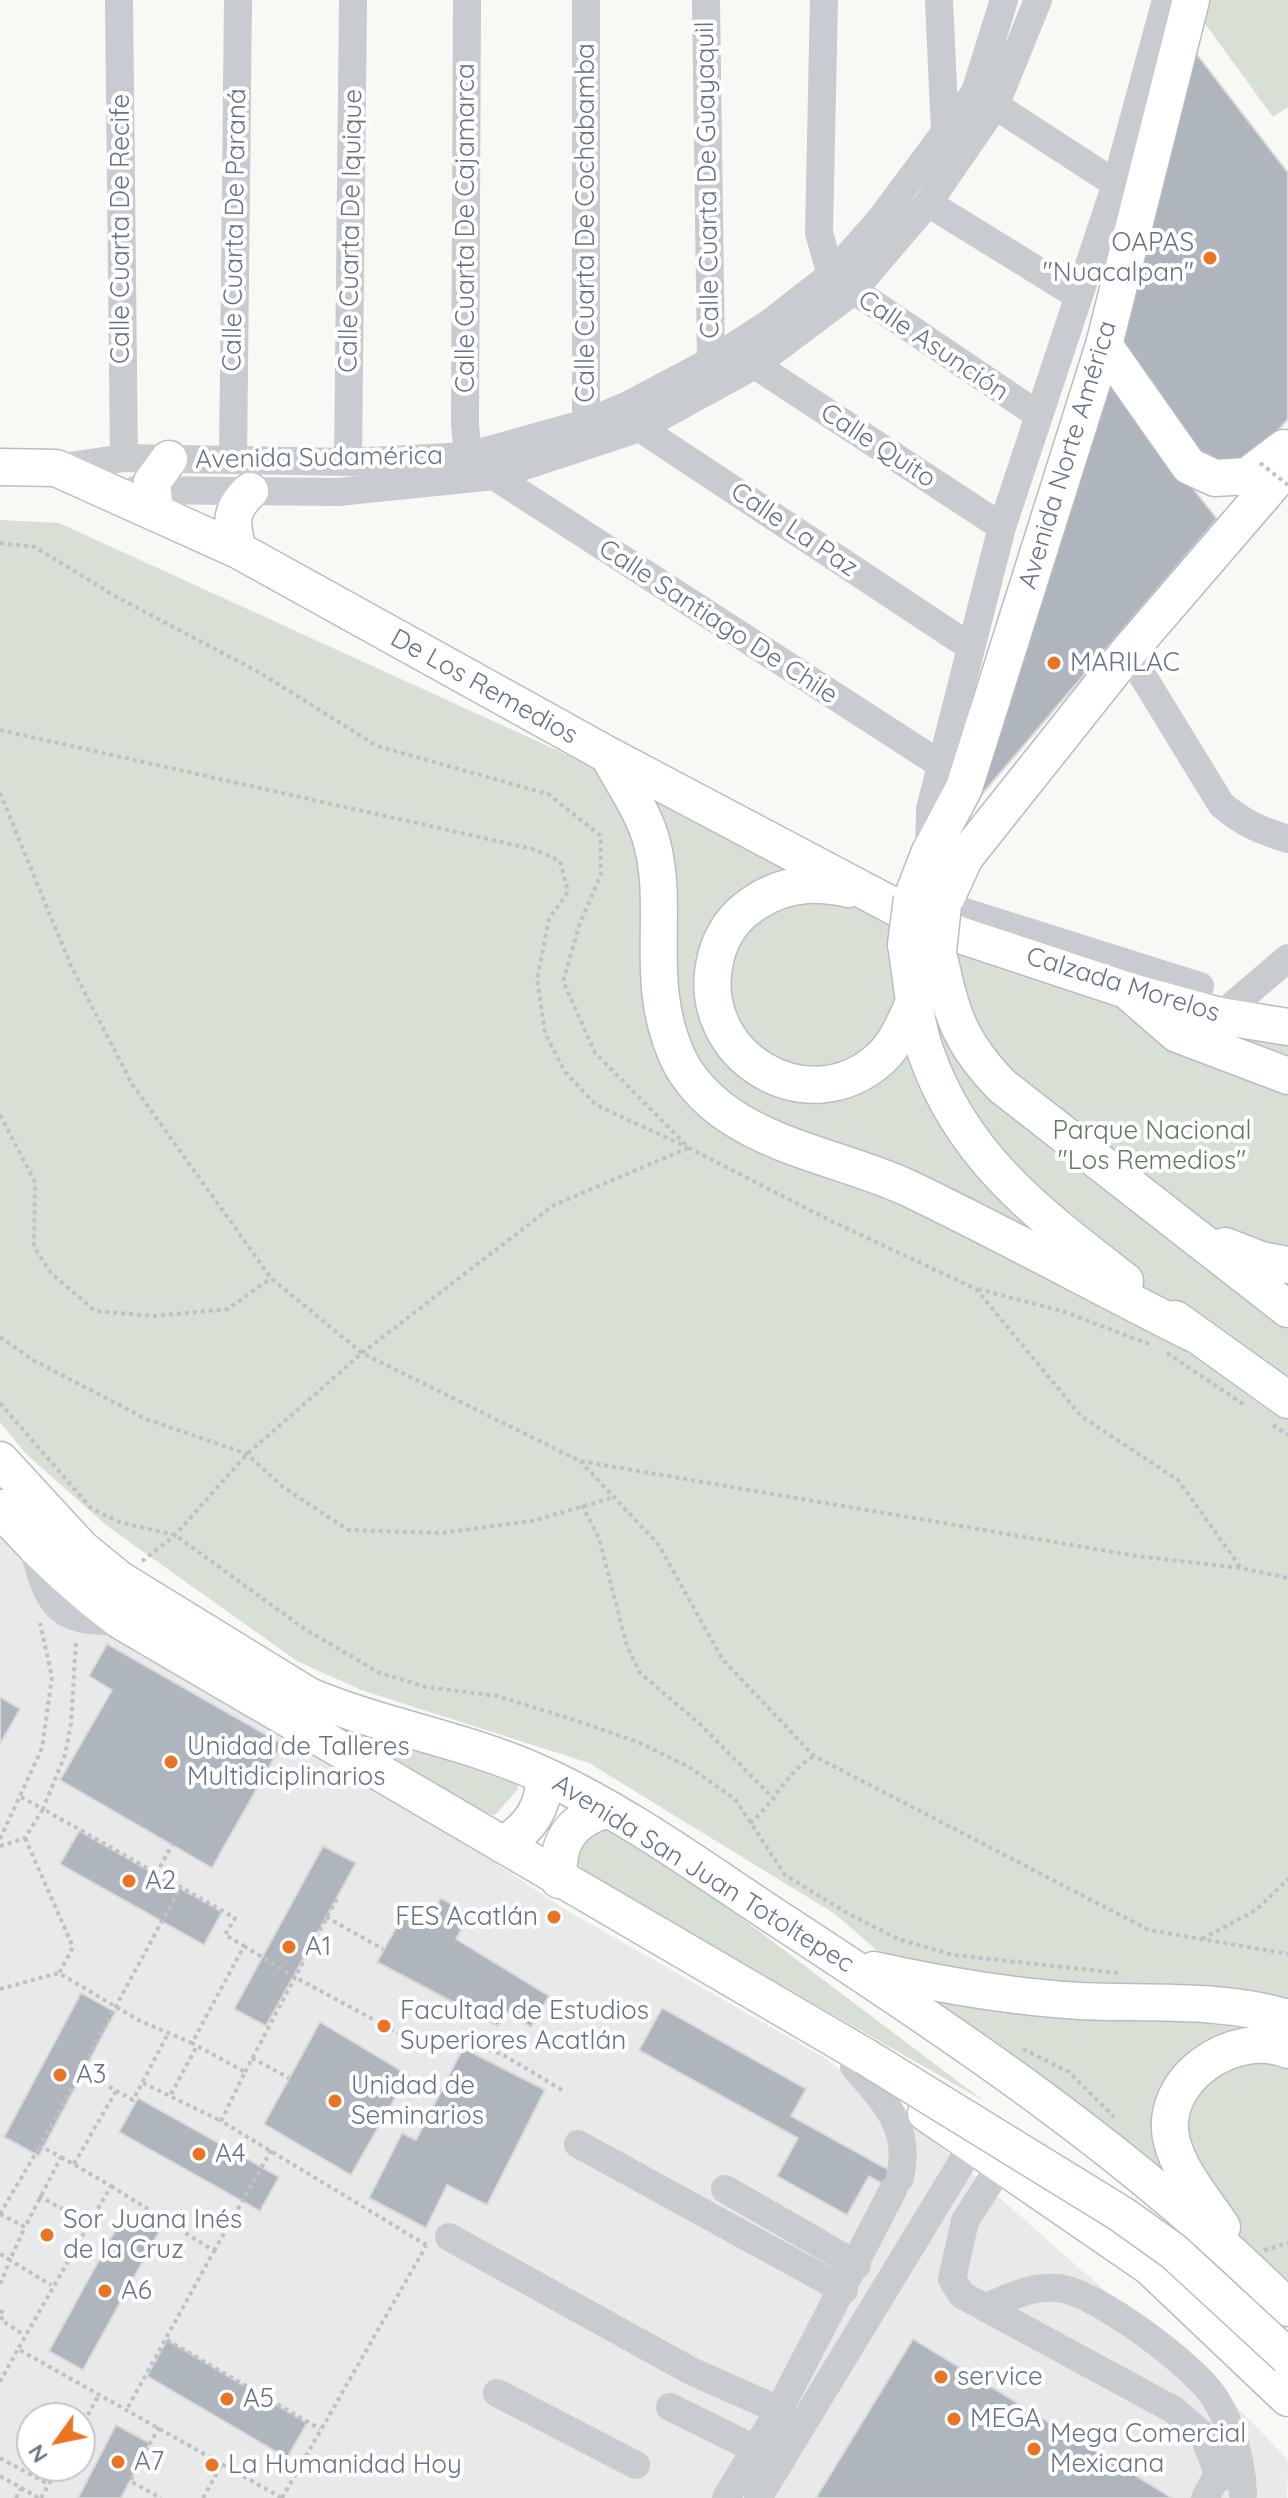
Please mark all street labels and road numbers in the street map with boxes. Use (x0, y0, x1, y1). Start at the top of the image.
street label: Calle Cuarta De Guayaquil (690, 21, 726, 339)
street label: Calle Cuarta De Cochabamba (570, 43, 602, 403)
street label: Calle Cuarta De Cajamarca (450, 63, 482, 393)
street label: Calle Cuarta De Paraná (217, 88, 253, 372)
street label: Calle Cuarta De Iquique (333, 89, 369, 373)
street label: Calle Cuarta De Recife (105, 94, 137, 364)
street label: Calle Asunción (852, 284, 1014, 408)
street label: Avenida Norte América (1012, 317, 1124, 593)
street label: Calle Quito (815, 397, 941, 495)
street label: Avenida Sudamérica (195, 440, 443, 476)
street label: Calle La Paz (725, 476, 863, 584)
street label: Calle Santiago De Chile (593, 533, 843, 711)
street label: De Los Remedios (385, 623, 583, 751)
street label: Calzada Morelos (1023, 941, 1223, 1029)
street label: Avenida San Juan Totoltepec (547, 1768, 859, 1980)

